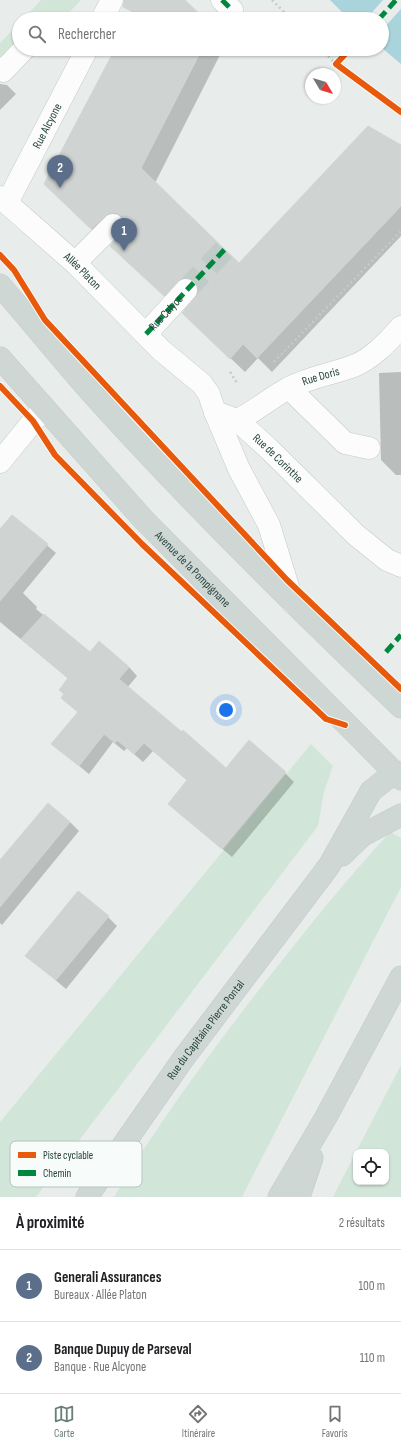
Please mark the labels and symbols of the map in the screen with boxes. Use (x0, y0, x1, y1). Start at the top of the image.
north arrow (305, 68, 341, 104)
street label: Rue Alcyone (29, 100, 65, 151)
pin: 2 (47, 155, 73, 188)
pin: 1 (111, 218, 137, 251)
street label: Allée Platon (60, 249, 105, 293)
street label: Rue Calyce (145, 291, 186, 334)
street label: Rue Doris (300, 364, 341, 389)
street label: Rue de Corinthe (250, 430, 306, 486)
street label: Avenue de la Pompignane (151, 527, 234, 611)
your location (216, 700, 236, 720)
street label: Rue du Capitaine Pierre Pontal (164, 977, 248, 1082)
legend (10, 1141, 142, 1187)
text: Piste cyclable (43, 1149, 93, 1162)
text: Chemin (43, 1167, 72, 1180)

